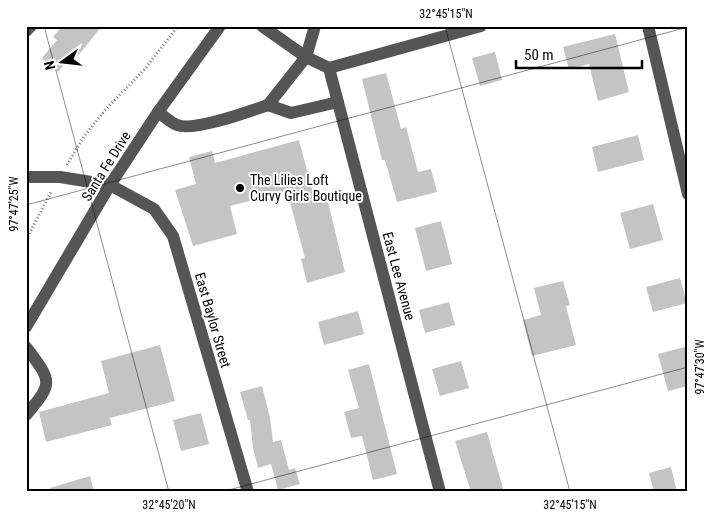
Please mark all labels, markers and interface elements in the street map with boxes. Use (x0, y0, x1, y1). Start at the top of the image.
text: 32°45'15"N (419, 7, 473, 21)
north arrow (38, 38, 88, 88)
scale bar (516, 38, 643, 70)
text: 50 m (524, 46, 554, 64)
text: N (41, 59, 58, 72)
street label: Santa Fe Drive (78, 128, 134, 204)
place label: The Lilies Loft Curvy Girls Boutique (250, 172, 362, 204)
text: 97°47'25"W (7, 176, 21, 232)
marker: The Lilies Loft Curvy Girls Boutique (234, 182, 246, 194)
street label: East Lee Avenue (380, 230, 419, 322)
street label: East Baylor Street (192, 271, 234, 369)
text: 97°47'30"W (693, 339, 707, 395)
text: 32°45'20"N (142, 498, 196, 512)
text: 32°45'15"N (543, 498, 597, 512)

